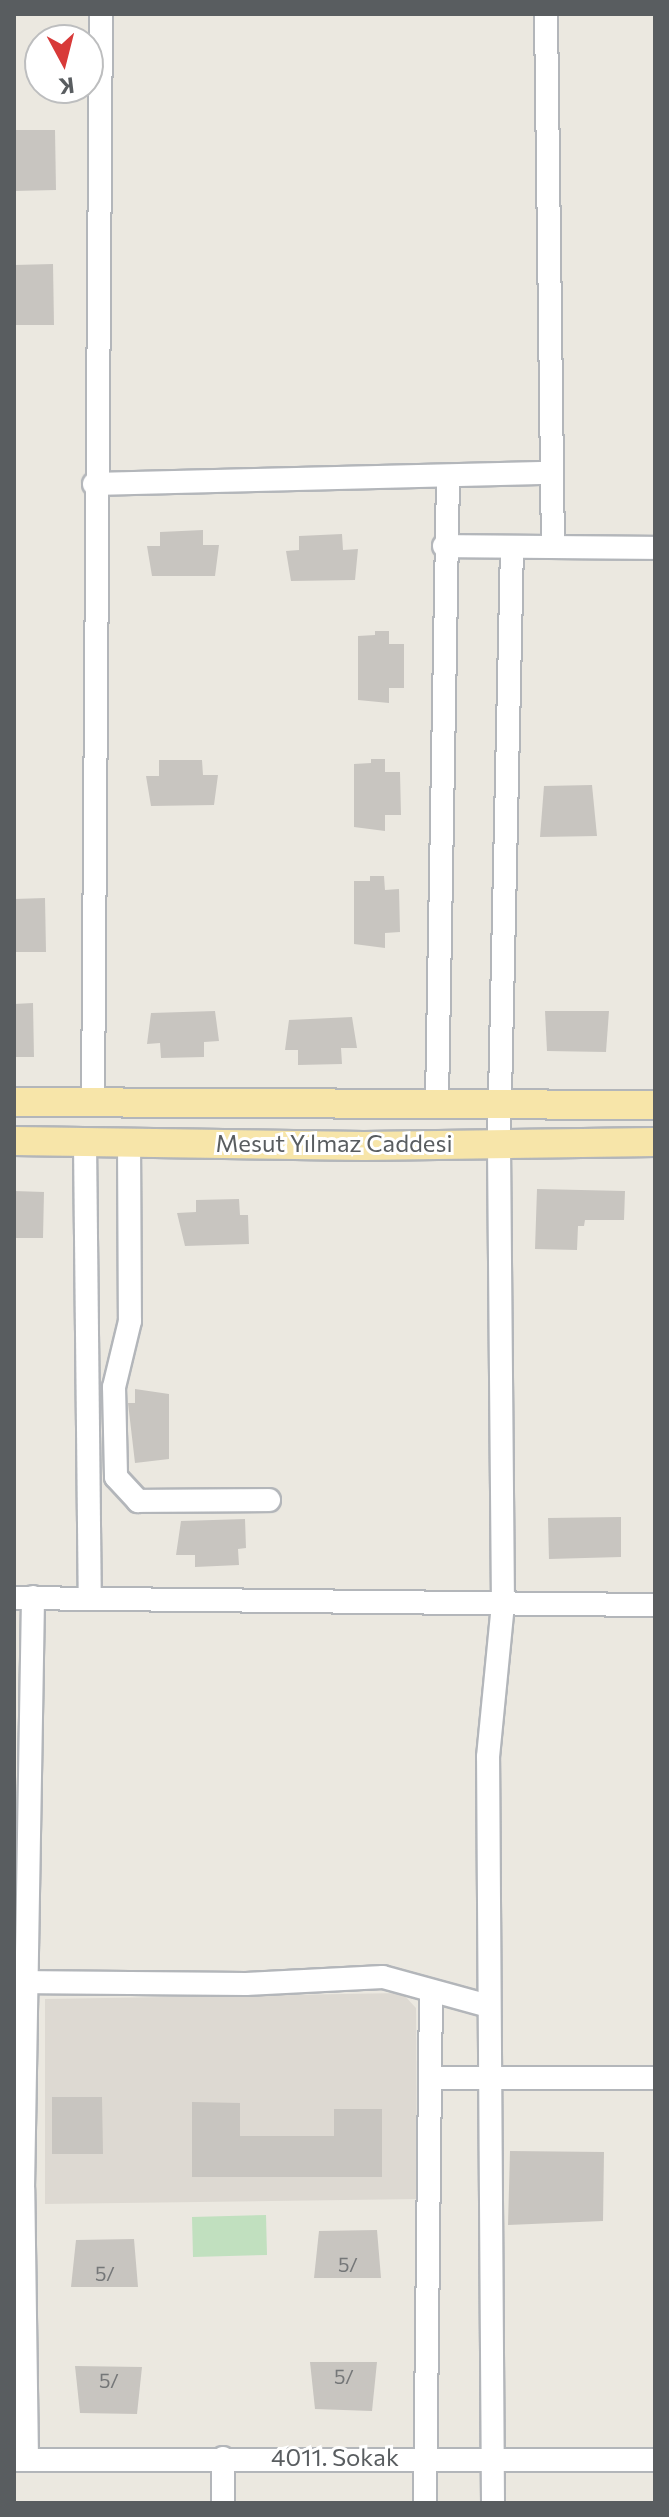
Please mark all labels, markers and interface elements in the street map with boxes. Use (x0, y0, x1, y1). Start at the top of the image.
north arrow (24, 24, 104, 104)
text: K (57, 72, 76, 101)
street label: Mesut Yılmaz Caddesi (215, 1129, 453, 1157)
house number: 5/ (338, 2252, 358, 2276)
house number: 5/ (95, 2261, 115, 2285)
house number: 5/ (334, 2364, 354, 2388)
house number: 5/ (99, 2368, 119, 2392)
street label: 4011. Sokak (271, 2443, 399, 2471)

